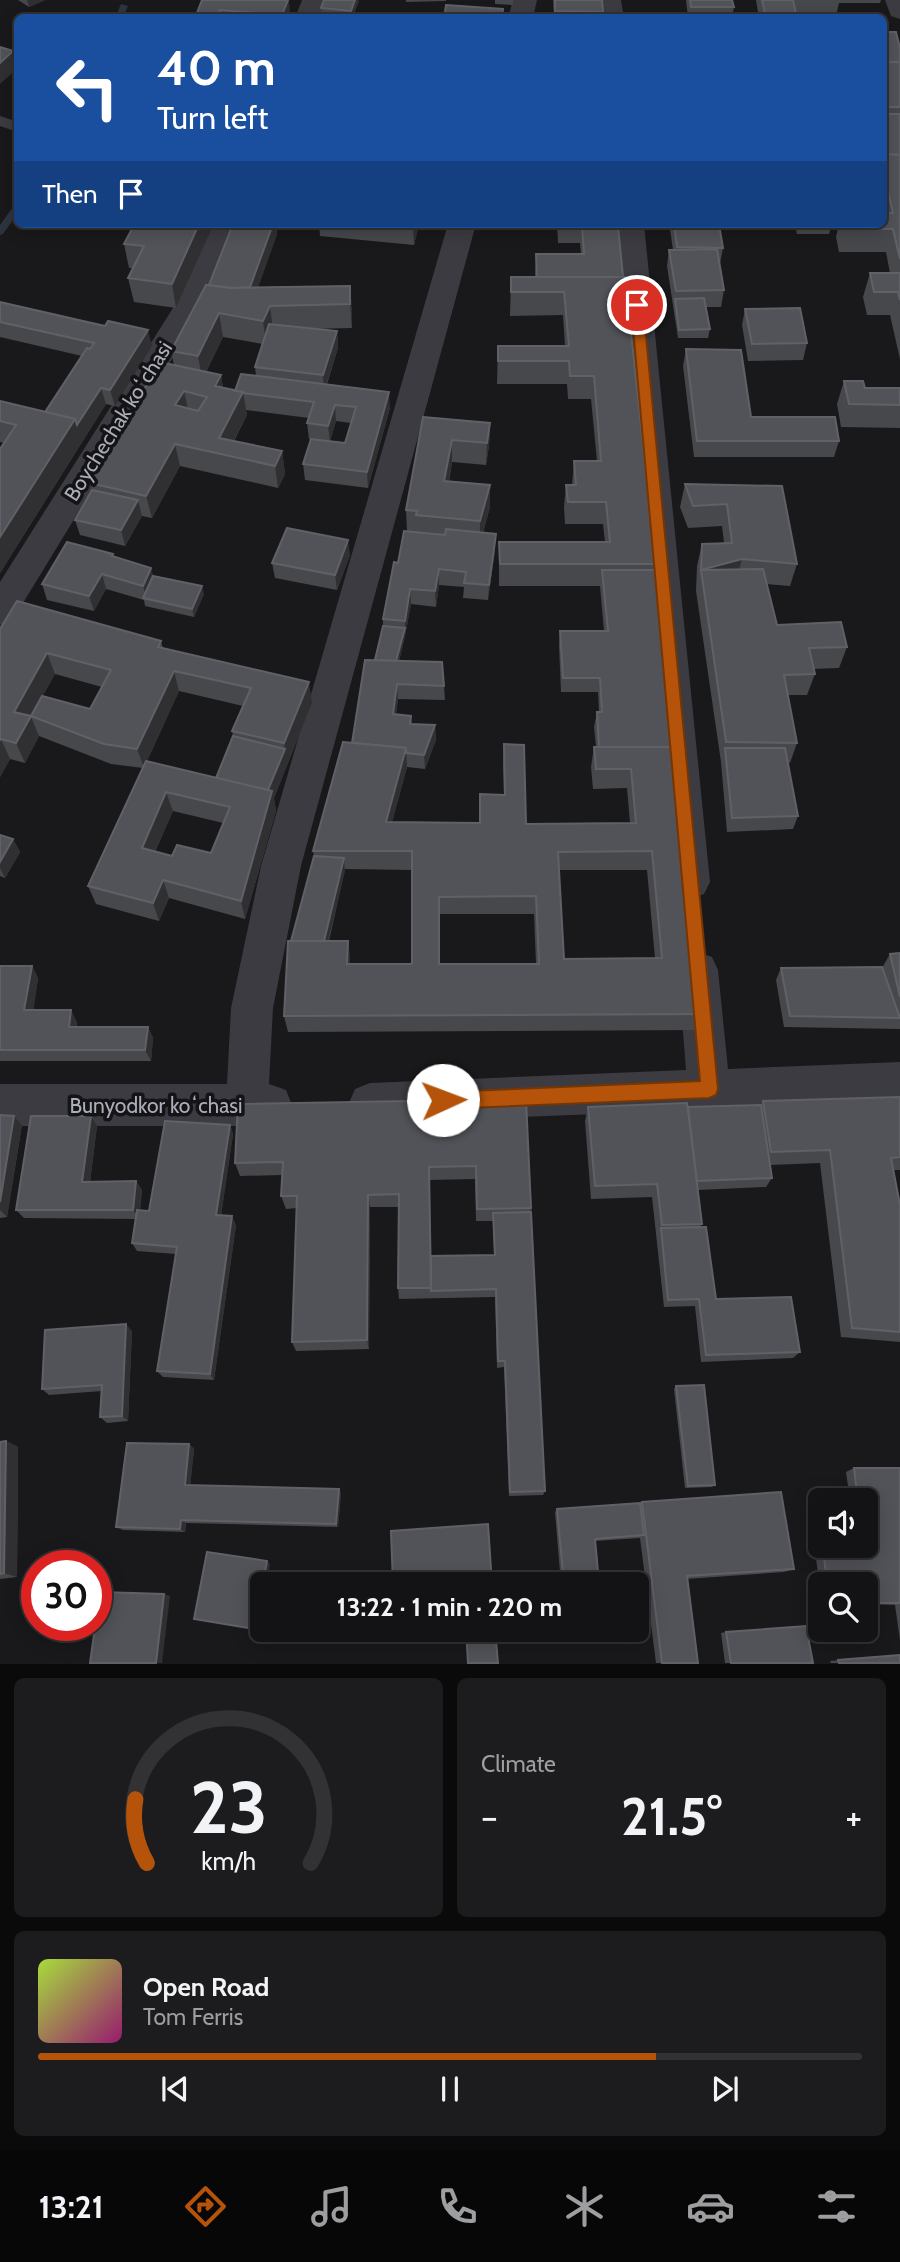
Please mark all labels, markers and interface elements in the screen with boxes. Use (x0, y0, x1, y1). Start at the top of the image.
text: 40 m (157, 38, 276, 97)
icon: left (42, 42, 133, 133)
text: Turn left (157, 98, 268, 137)
icon: arrive (112, 175, 150, 213)
text: Then (42, 178, 98, 210)
pin (607, 275, 667, 335)
icon: arrive (618, 286, 656, 324)
street label: Boychechak koʻchasi (59, 337, 177, 505)
position arrow (406, 1063, 480, 1137)
street label: Bunyodkor koʻchasi (70, 1093, 242, 1118)
map controls (808, 1488, 878, 1642)
button: sound (808, 1488, 878, 1558)
speed limit sign: 30 (21, 1550, 112, 1641)
button: search (808, 1572, 878, 1642)
text: 13:22 · 1 min · 220 m (337, 1591, 562, 1623)
text: Climate (481, 1750, 556, 1778)
text: 23 (190, 1764, 267, 1852)
text: 21.5° (621, 1785, 722, 1848)
text: − (481, 1793, 498, 1840)
text: + (845, 1793, 862, 1840)
text: km/h (201, 1846, 256, 1876)
text: Open Road (143, 1971, 269, 2003)
text: Tom Ferris (143, 2003, 243, 2031)
icon: previous (156, 2070, 194, 2108)
icon: pause (431, 2070, 469, 2108)
icon: next (706, 2070, 744, 2108)
icon: directions (181, 2182, 230, 2231)
icon: music (307, 2182, 356, 2231)
icon: phone (433, 2182, 482, 2231)
icon: climate (560, 2182, 609, 2231)
icon: car (686, 2182, 735, 2231)
icon: filters (812, 2182, 861, 2231)
text: 13:21 (39, 2187, 104, 2226)

